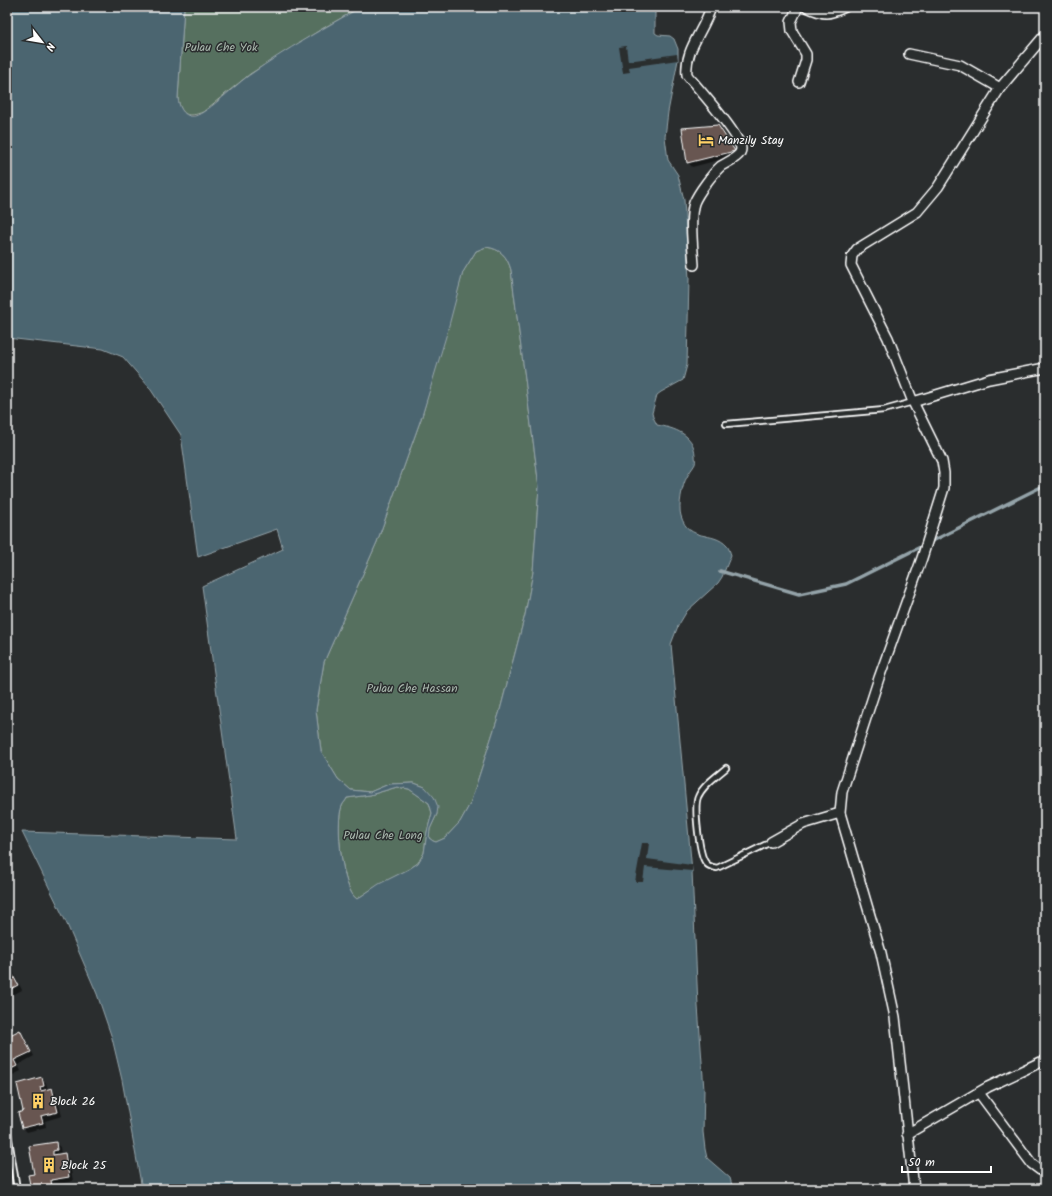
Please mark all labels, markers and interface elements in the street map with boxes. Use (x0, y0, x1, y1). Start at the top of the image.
north arrow (22, 22, 62, 62)
park label: Pulau Che Yok (184, 38, 258, 57)
text: N (40, 39, 59, 54)
hotel icon: Manzily Stay (697, 131, 715, 149)
place label: Manzily Stay (718, 131, 784, 150)
park label: Pulau Che Hassan (366, 679, 458, 698)
park label: Pulau Che Long (343, 826, 423, 845)
building icon: Block 26 (29, 1092, 47, 1110)
place label: Block 26 (50, 1092, 95, 1111)
scale bar (902, 1148, 991, 1174)
text: 50 m (908, 1153, 935, 1172)
building icon: Block 25 (40, 1156, 58, 1174)
place label: Block 25 (61, 1156, 108, 1175)

